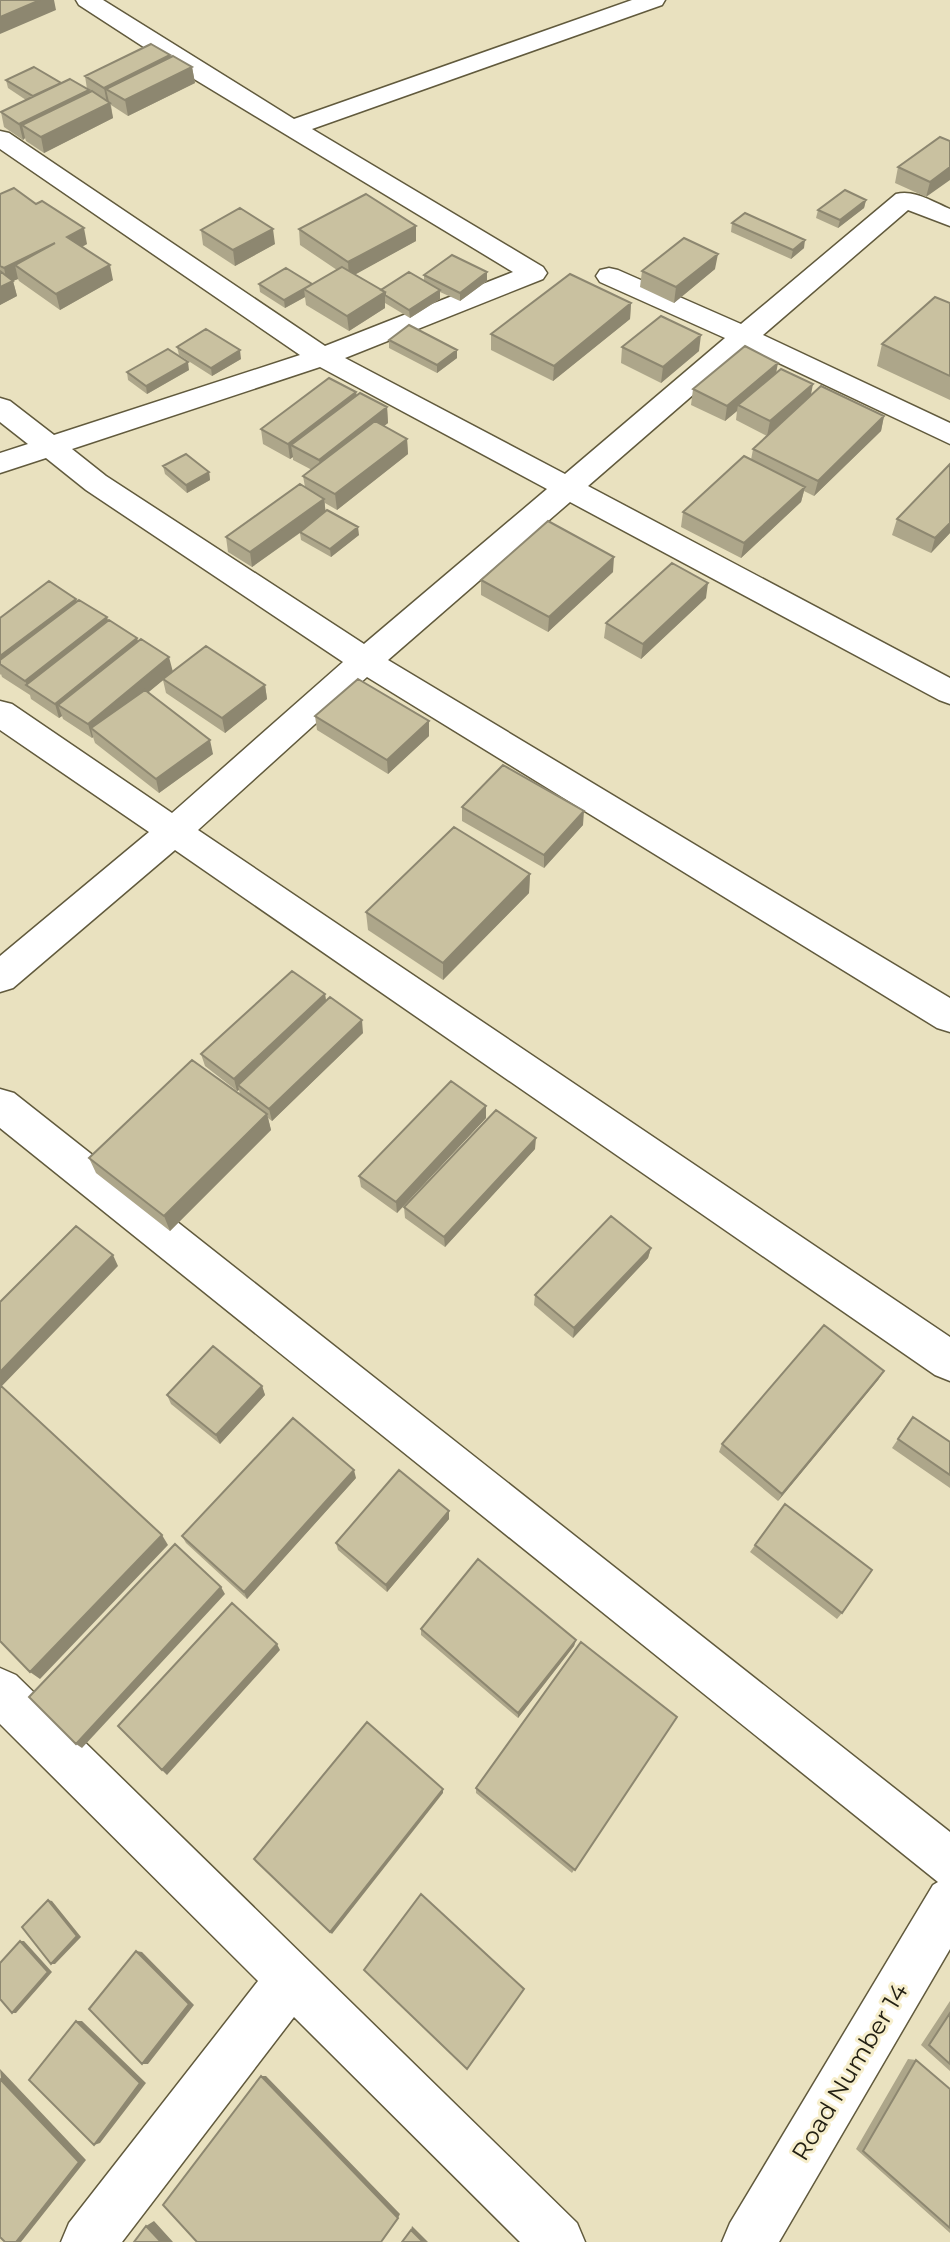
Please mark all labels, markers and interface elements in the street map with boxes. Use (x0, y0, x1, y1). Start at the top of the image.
street label: Road Number 14 (785, 1978, 914, 2166)

